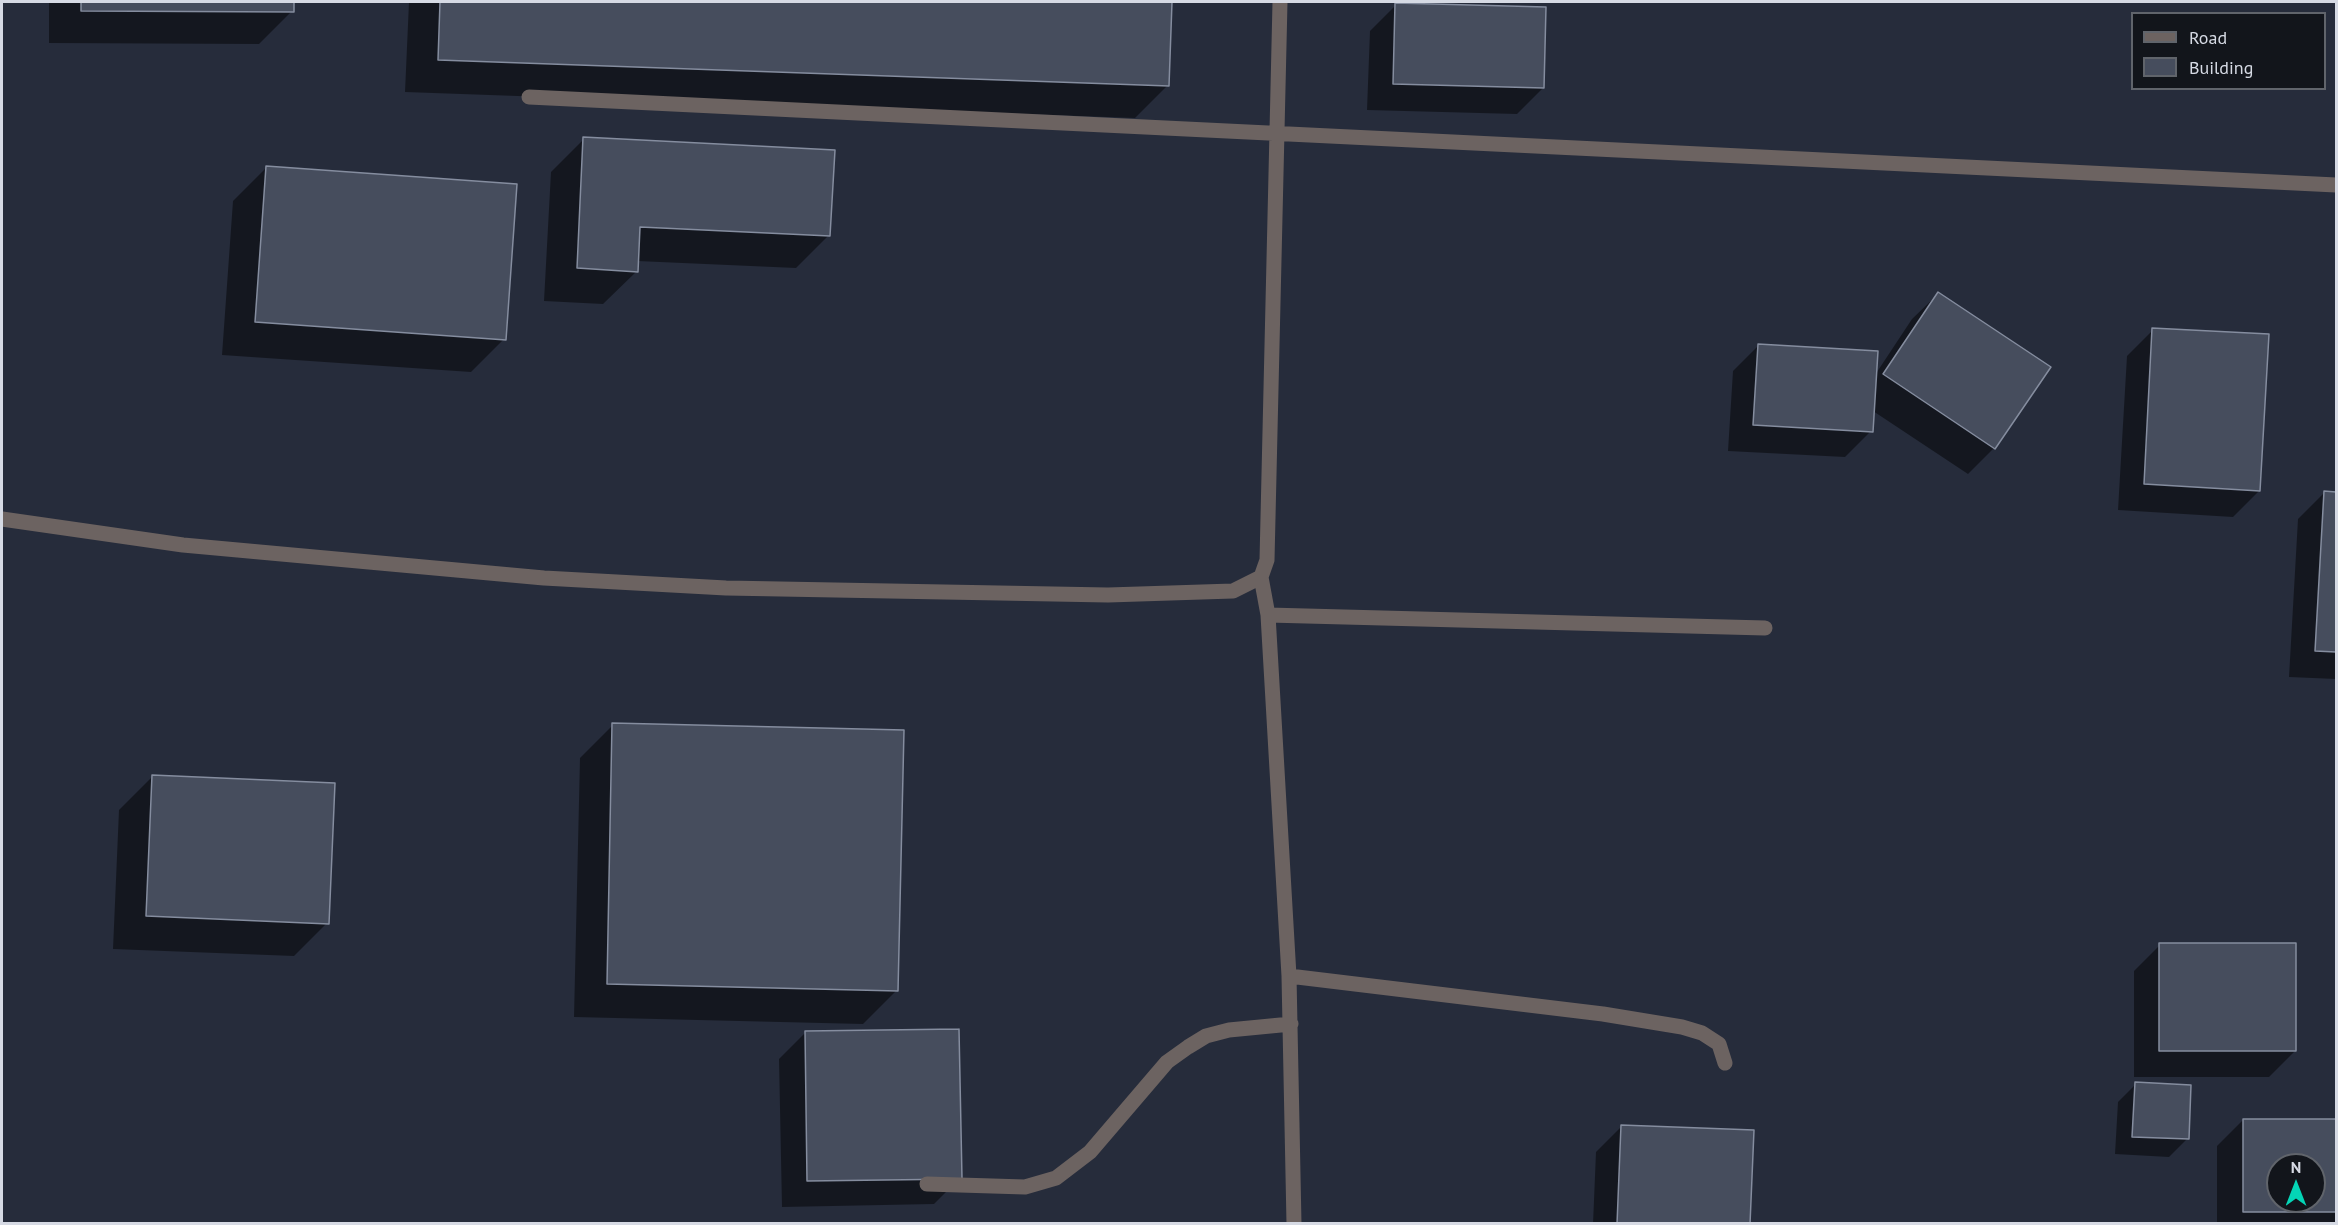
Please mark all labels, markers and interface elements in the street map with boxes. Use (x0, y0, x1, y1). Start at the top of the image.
legend (2131, 12, 2326, 90)
text: Road (2189, 26, 2227, 49)
text: Building (2189, 56, 2253, 79)
north arrow (2266, 1153, 2326, 1213)
text: N (2291, 1157, 2301, 1177)

